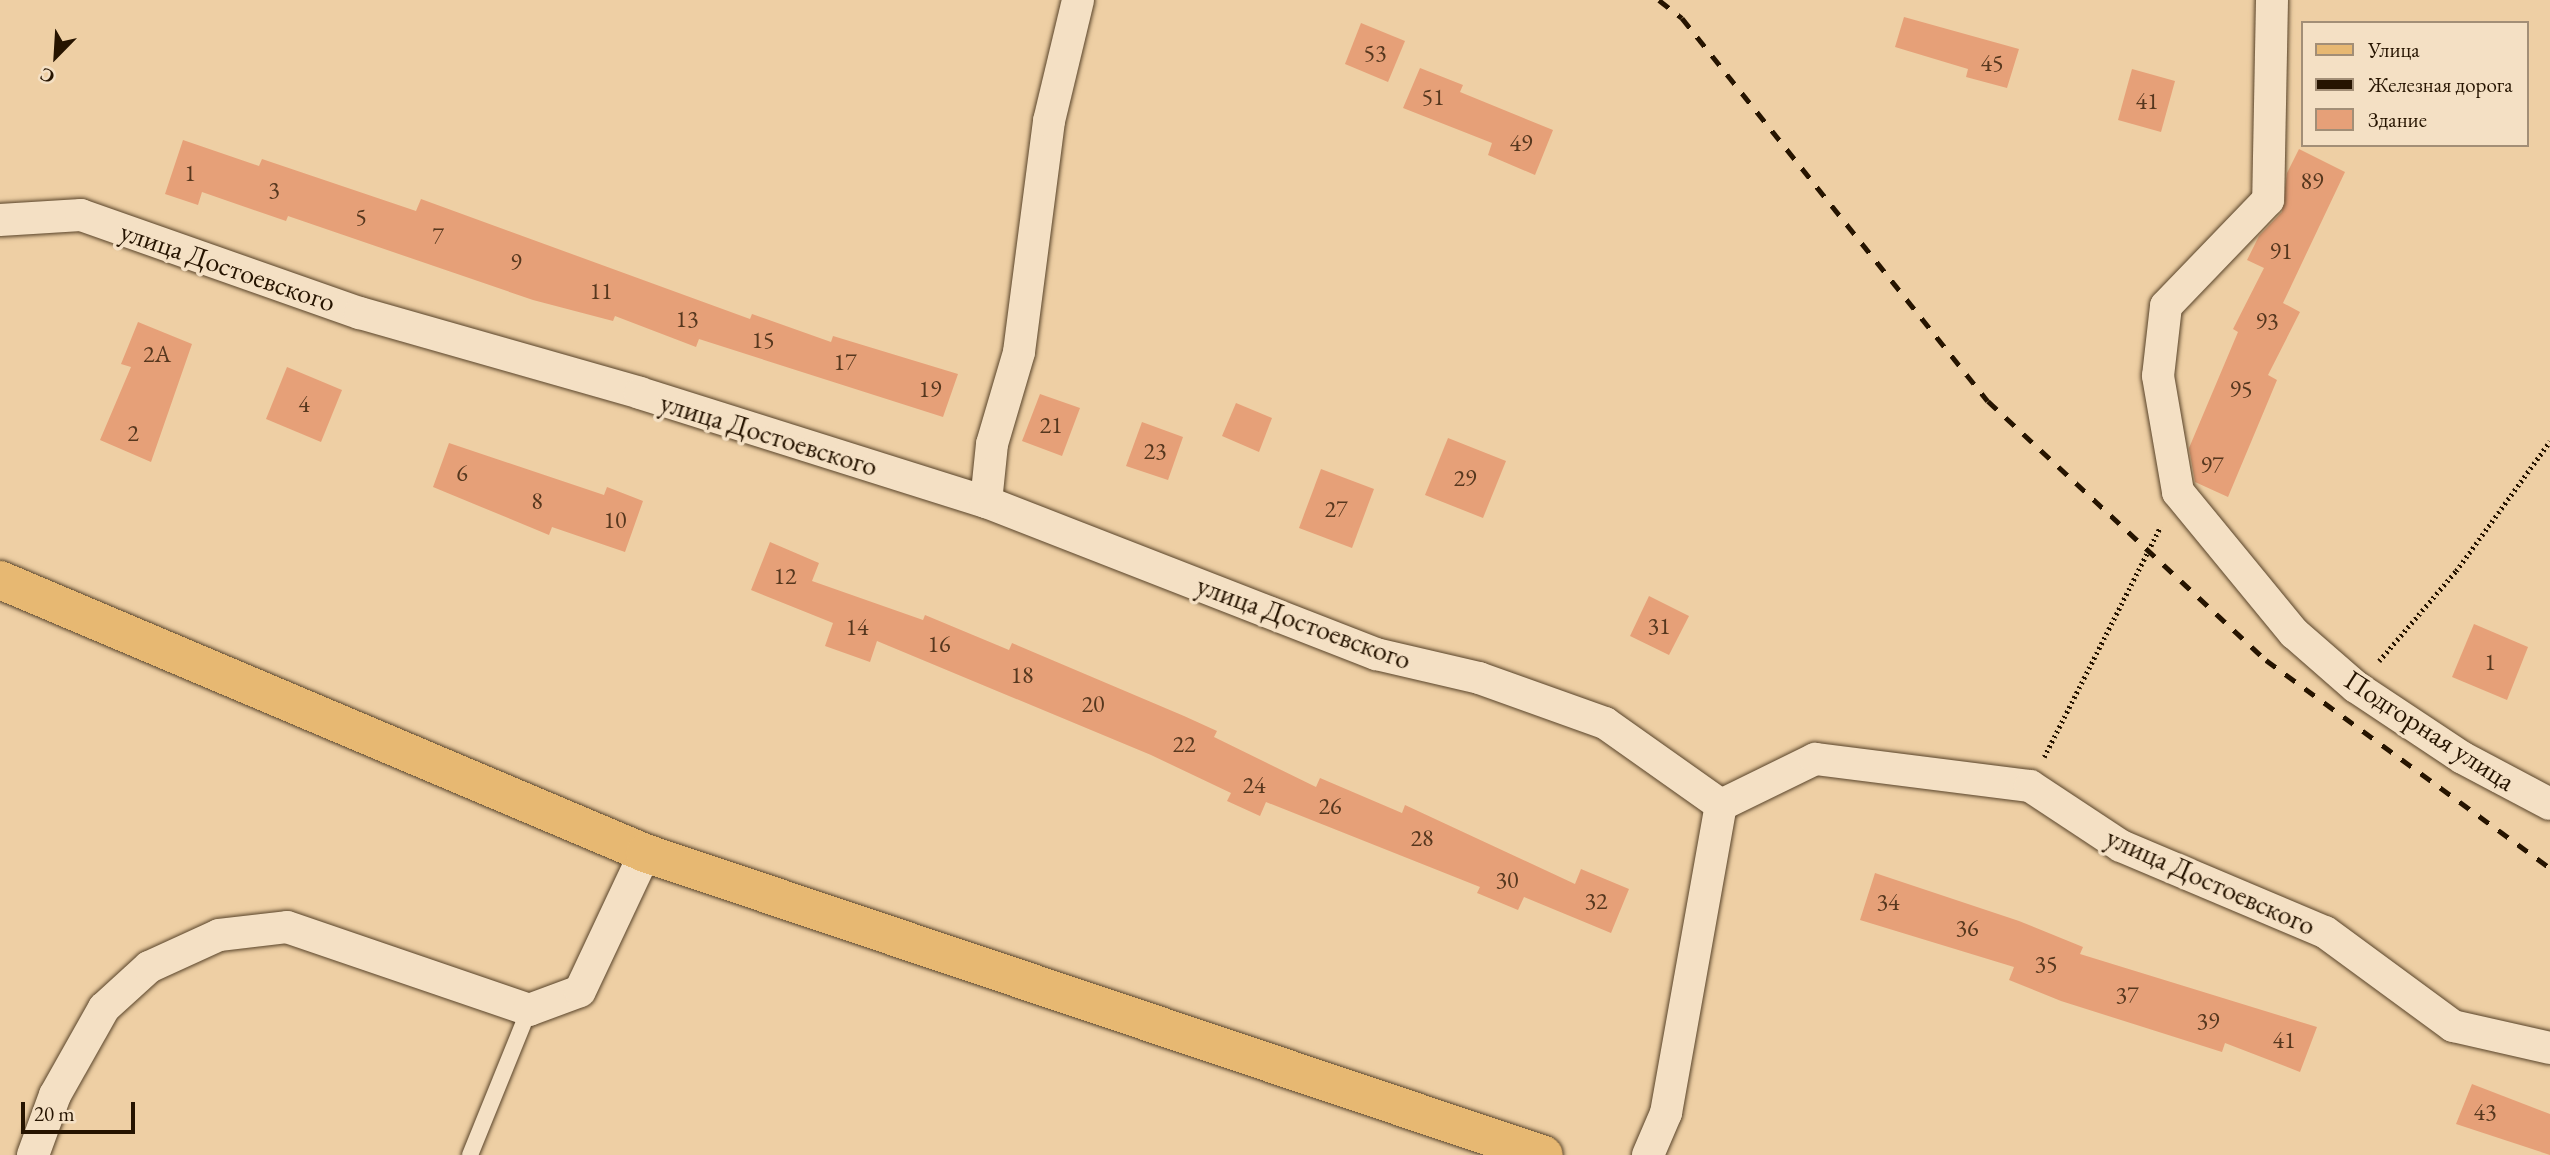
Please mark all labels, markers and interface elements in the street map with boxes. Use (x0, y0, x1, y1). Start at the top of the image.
north arrow (21, 21, 91, 91)
legend (2302, 21, 2529, 147)
text: Улица (2368, 36, 2420, 63)
house number: 53 (1363, 39, 1387, 67)
house number: 45 (1980, 49, 2004, 77)
text: С (36, 61, 59, 90)
text: Железная дорога (2368, 71, 2513, 98)
house number: 51 (1421, 83, 1445, 111)
house number: 41 (2135, 87, 2159, 115)
text: Здание (2368, 106, 2427, 133)
house number: 49 (1509, 129, 1533, 157)
house number: 1 (184, 159, 196, 187)
house number: 89 (2300, 167, 2324, 195)
house number: 3 (268, 176, 280, 204)
house number: 5 (355, 203, 367, 231)
street label: улица Достоевского (116, 213, 340, 319)
house number: 7 (432, 222, 444, 250)
house number: 91 (2269, 237, 2293, 265)
house number: 9 (510, 248, 522, 276)
house number: 11 (589, 277, 613, 305)
house number: 13 (675, 305, 699, 333)
house number: 93 (2255, 307, 2279, 335)
house number: 15 (751, 326, 775, 354)
house number: 2А (143, 340, 171, 368)
house number: 17 (833, 348, 857, 376)
house number: 19 (918, 375, 942, 403)
house number: 95 (2229, 375, 2253, 403)
street label: улица Достоевского (656, 385, 882, 483)
house number: 4 (298, 390, 310, 418)
house number: 21 (1039, 411, 1063, 439)
house number: 2 (127, 419, 139, 447)
house number: 23 (1143, 437, 1167, 465)
house number: 97 (2200, 451, 2224, 479)
house number: 6 (456, 459, 468, 487)
house number: 29 (1453, 464, 1477, 492)
house number: 8 (531, 487, 543, 515)
house number: 27 (1324, 495, 1348, 523)
house number: 10 (603, 506, 627, 534)
house number: 12 (773, 562, 797, 590)
street label: улица Достоевского (1192, 568, 1416, 676)
house number: 31 (1647, 612, 1671, 640)
house number: 14 (845, 613, 869, 641)
house number: 16 (927, 630, 951, 658)
house number: 1 (2484, 648, 2496, 676)
house number: 18 (1010, 661, 1034, 689)
street label: Подгорная улица (2338, 662, 2522, 798)
house number: 20 (1081, 690, 1105, 718)
house number: 22 (1172, 730, 1196, 758)
house number: 24 (1242, 771, 1266, 799)
house number: 26 (1318, 792, 1342, 820)
street label: улица Достоевского (2101, 820, 2321, 942)
house number: 28 (1410, 824, 1434, 852)
house number: 30 (1495, 866, 1519, 894)
house number: 32 (1584, 887, 1608, 915)
house number: 34 (1876, 888, 1900, 916)
house number: 36 (1955, 914, 1979, 942)
house number: 35 (2034, 950, 2058, 978)
house number: 37 (2115, 981, 2139, 1009)
house number: 39 (2196, 1007, 2220, 1035)
house number: 41 (2272, 1026, 2296, 1054)
scale bar (24, 1088, 138, 1132)
house number: 43 (2473, 1098, 2497, 1126)
text: 20 m (34, 1100, 75, 1127)

